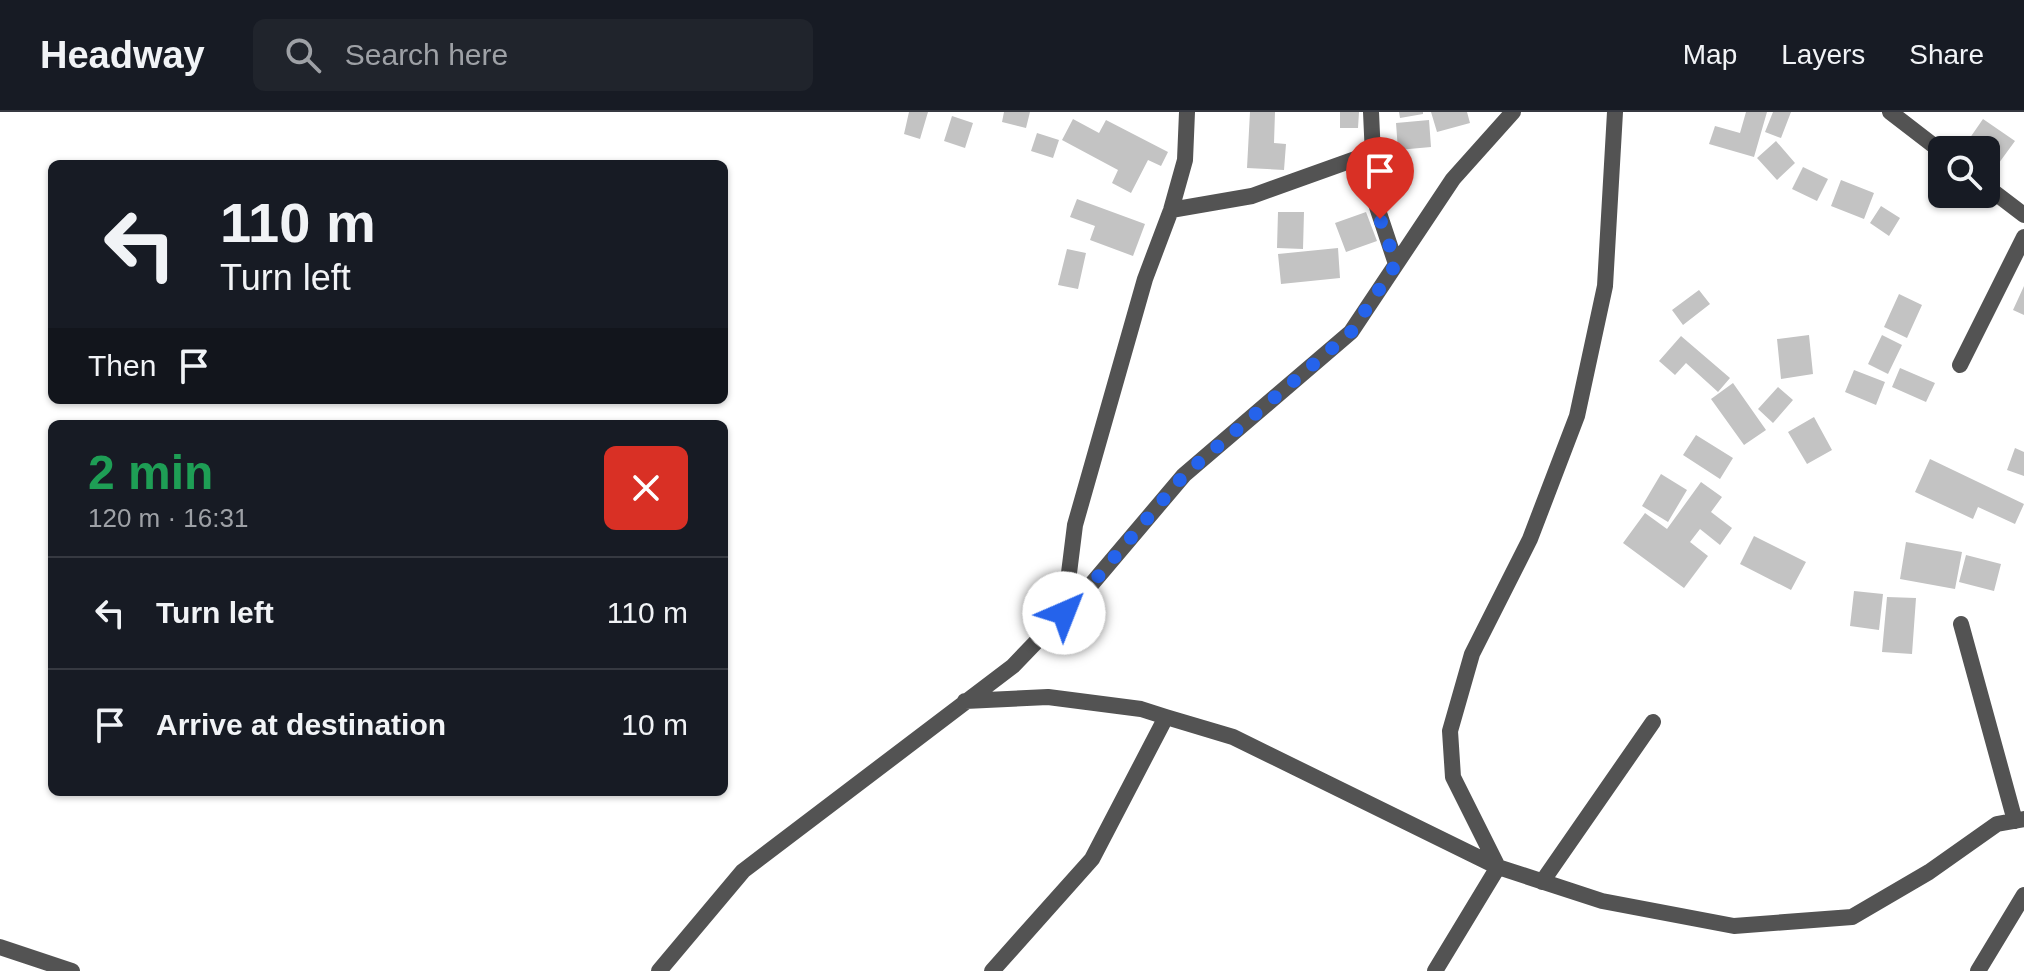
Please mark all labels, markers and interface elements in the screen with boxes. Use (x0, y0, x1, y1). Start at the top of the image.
search box (253, 19, 813, 91)
icon: search (281, 33, 325, 77)
text: Headway (40, 34, 205, 76)
text: Search here (345, 38, 508, 71)
text: Map (1683, 39, 1737, 70)
text: Layers (1781, 39, 1865, 70)
text: Share (1909, 39, 1984, 70)
map controls (1928, 136, 2000, 208)
button: search (1928, 136, 2000, 208)
pin (1346, 137, 1414, 219)
icon: arrive (1358, 149, 1402, 193)
text: 110 m (220, 191, 376, 254)
icon: left (88, 192, 192, 296)
text: Turn left (220, 257, 351, 298)
icon: arrive (172, 344, 216, 388)
text: Then (88, 349, 156, 382)
text: 2 min (88, 446, 213, 499)
button: close (604, 446, 688, 530)
text: 120 m · 16:31 (88, 503, 248, 533)
position arrow (1022, 571, 1106, 655)
icon: left (88, 591, 132, 635)
text: Turn left (156, 596, 274, 629)
text: 110 m (607, 596, 688, 629)
icon: arrive (88, 703, 132, 747)
text: Arrive at destination (156, 708, 446, 741)
text: 10 m (621, 708, 688, 741)

